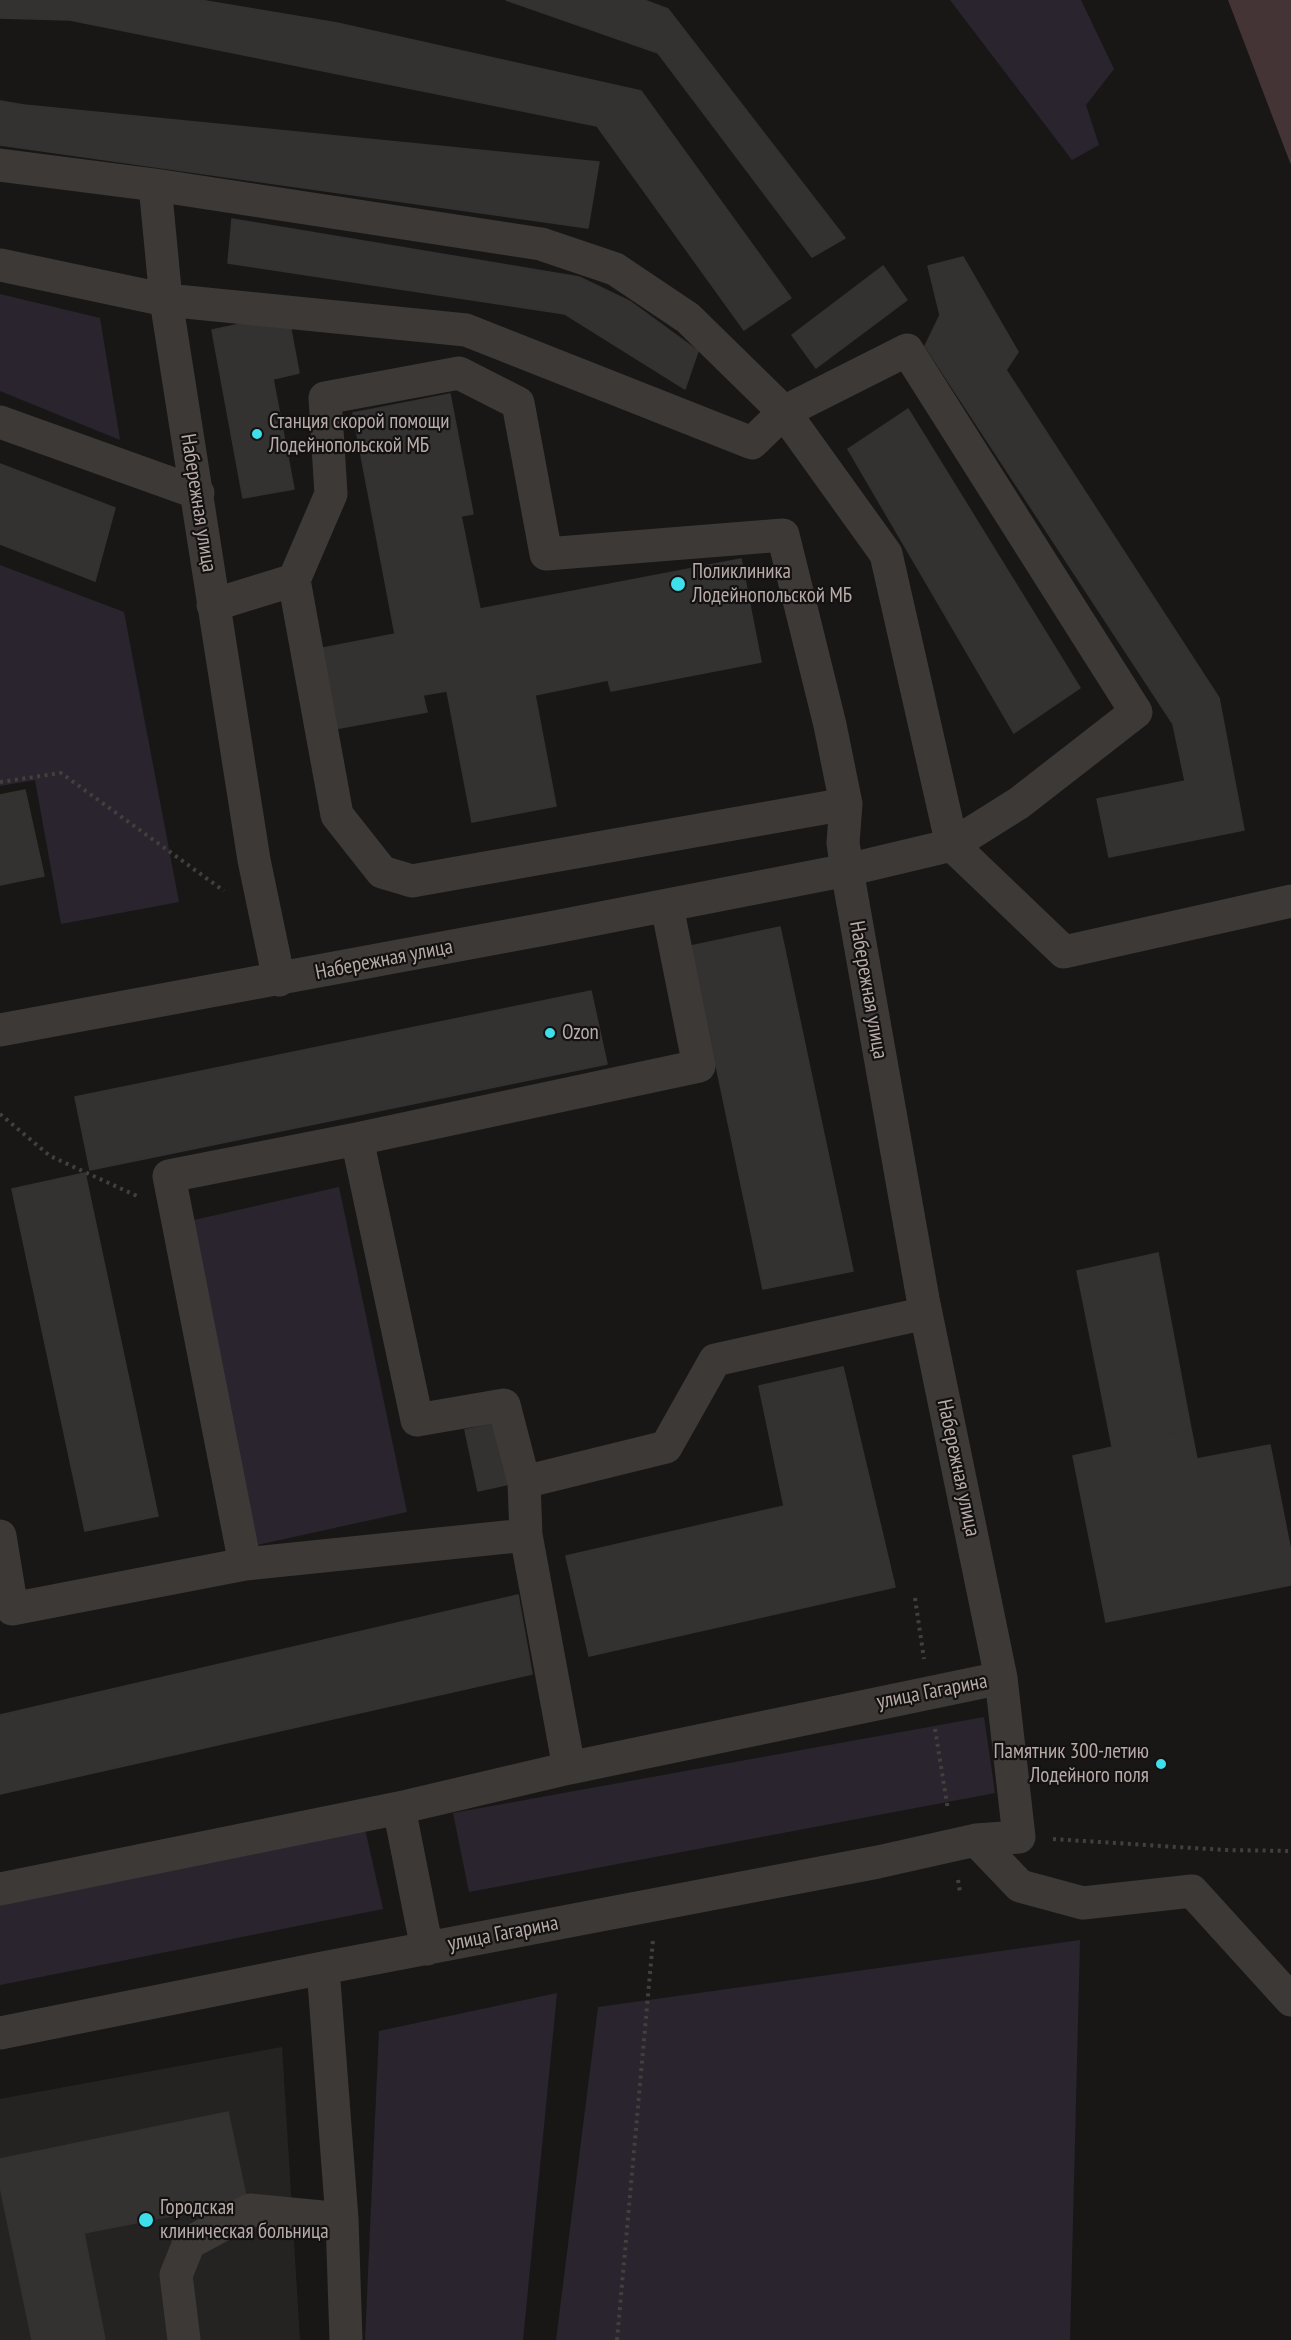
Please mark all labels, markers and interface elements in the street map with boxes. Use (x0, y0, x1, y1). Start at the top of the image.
place label: Станция скорой помощи Лодейнопольской МБ (269, 409, 449, 459)
marker: Станция скорой помощи Лодейнопольской МБ (250, 427, 264, 441)
street label: Набережная улица (175, 432, 221, 574)
place label: Поликлиника Лодейнопольской МБ (692, 559, 852, 609)
marker: Поликлиника Лодейнопольской МБ (669, 575, 687, 593)
street label: Набережная улица (843, 919, 893, 1061)
street label: Набережная улица (313, 934, 455, 986)
place label: Ozon (562, 1020, 599, 1046)
marker: Ozon (543, 1026, 557, 1040)
street label: Набережная улица (931, 1397, 985, 1539)
street label: улица Гагарина (875, 1669, 989, 1715)
place label: Памятник 300-летию Лодейного поля (994, 1739, 1149, 1789)
marker: Памятник 300-летию Лодейного поля (1154, 1757, 1168, 1771)
street label: улица Гагарина (446, 1911, 560, 1957)
place label: Городская клиническая больница (160, 2195, 329, 2245)
marker: Городская клиническая больница (137, 2211, 155, 2229)

